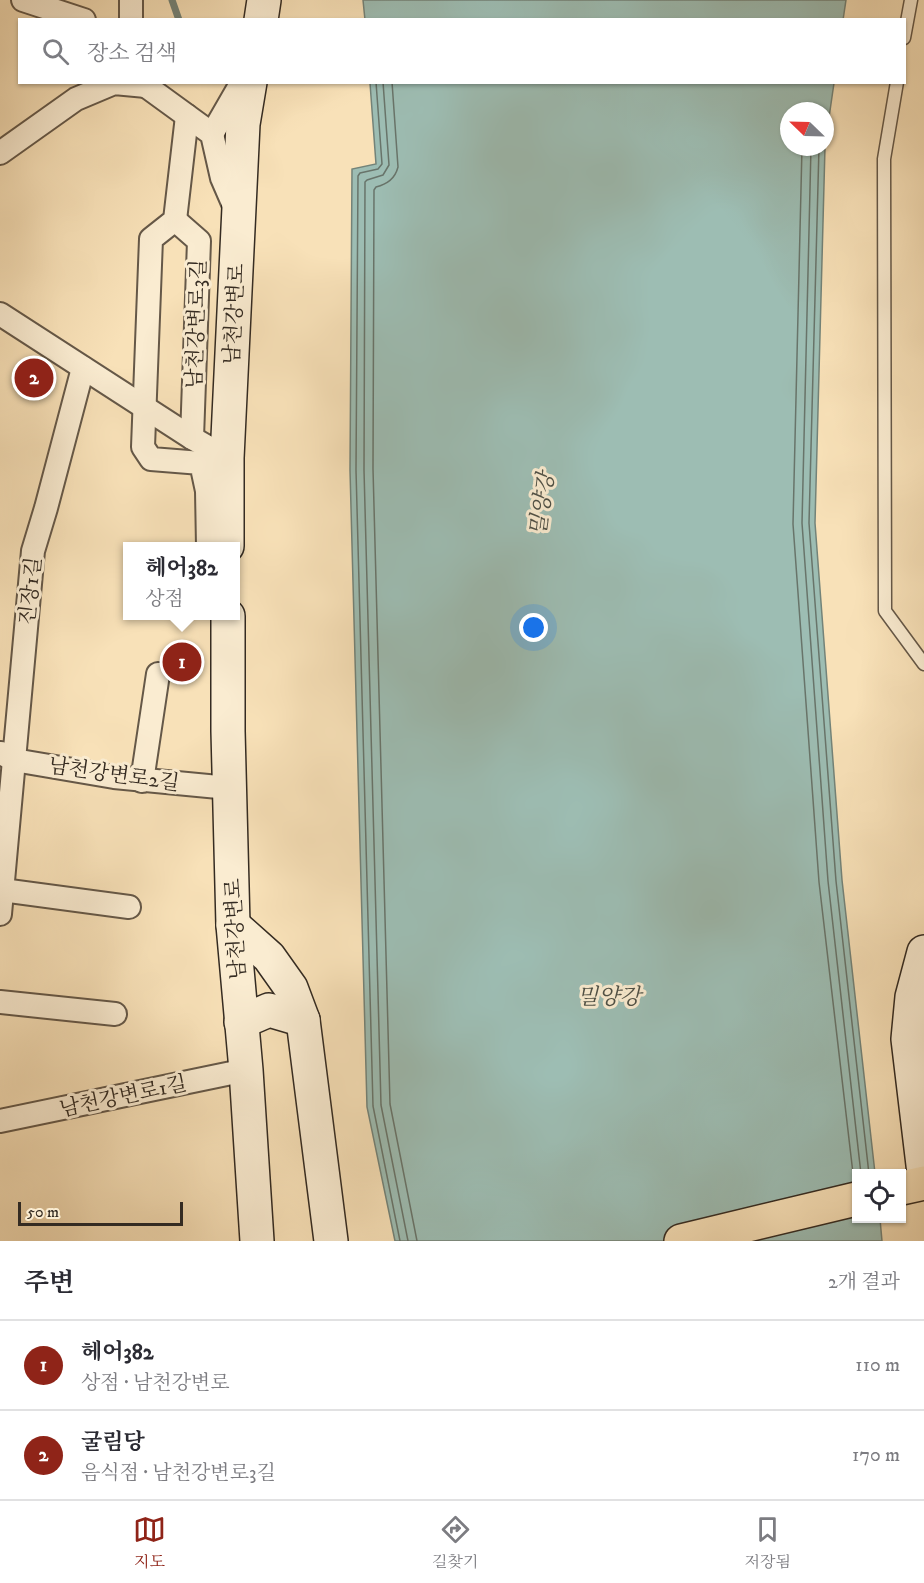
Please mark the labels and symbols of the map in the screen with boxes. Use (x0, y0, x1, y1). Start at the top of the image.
north arrow (780, 102, 834, 156)
street label: 남천강변로3길 (182, 259, 212, 389)
street label: 남천강변로 (219, 263, 251, 365)
pin: 2 (15, 356, 54, 400)
water label: 밀양강 (525, 467, 561, 538)
street label: 진장1길 (14, 556, 48, 627)
your location (519, 613, 548, 642)
pin: 1 (162, 640, 201, 684)
street label: 남천강변로2길 (47, 753, 181, 797)
street label: 남천강변로 (220, 878, 252, 980)
water label: 밀양강 (577, 984, 645, 1011)
street label: 남천강변로1길 (57, 1071, 189, 1123)
scale bar (18, 1199, 183, 1226)

